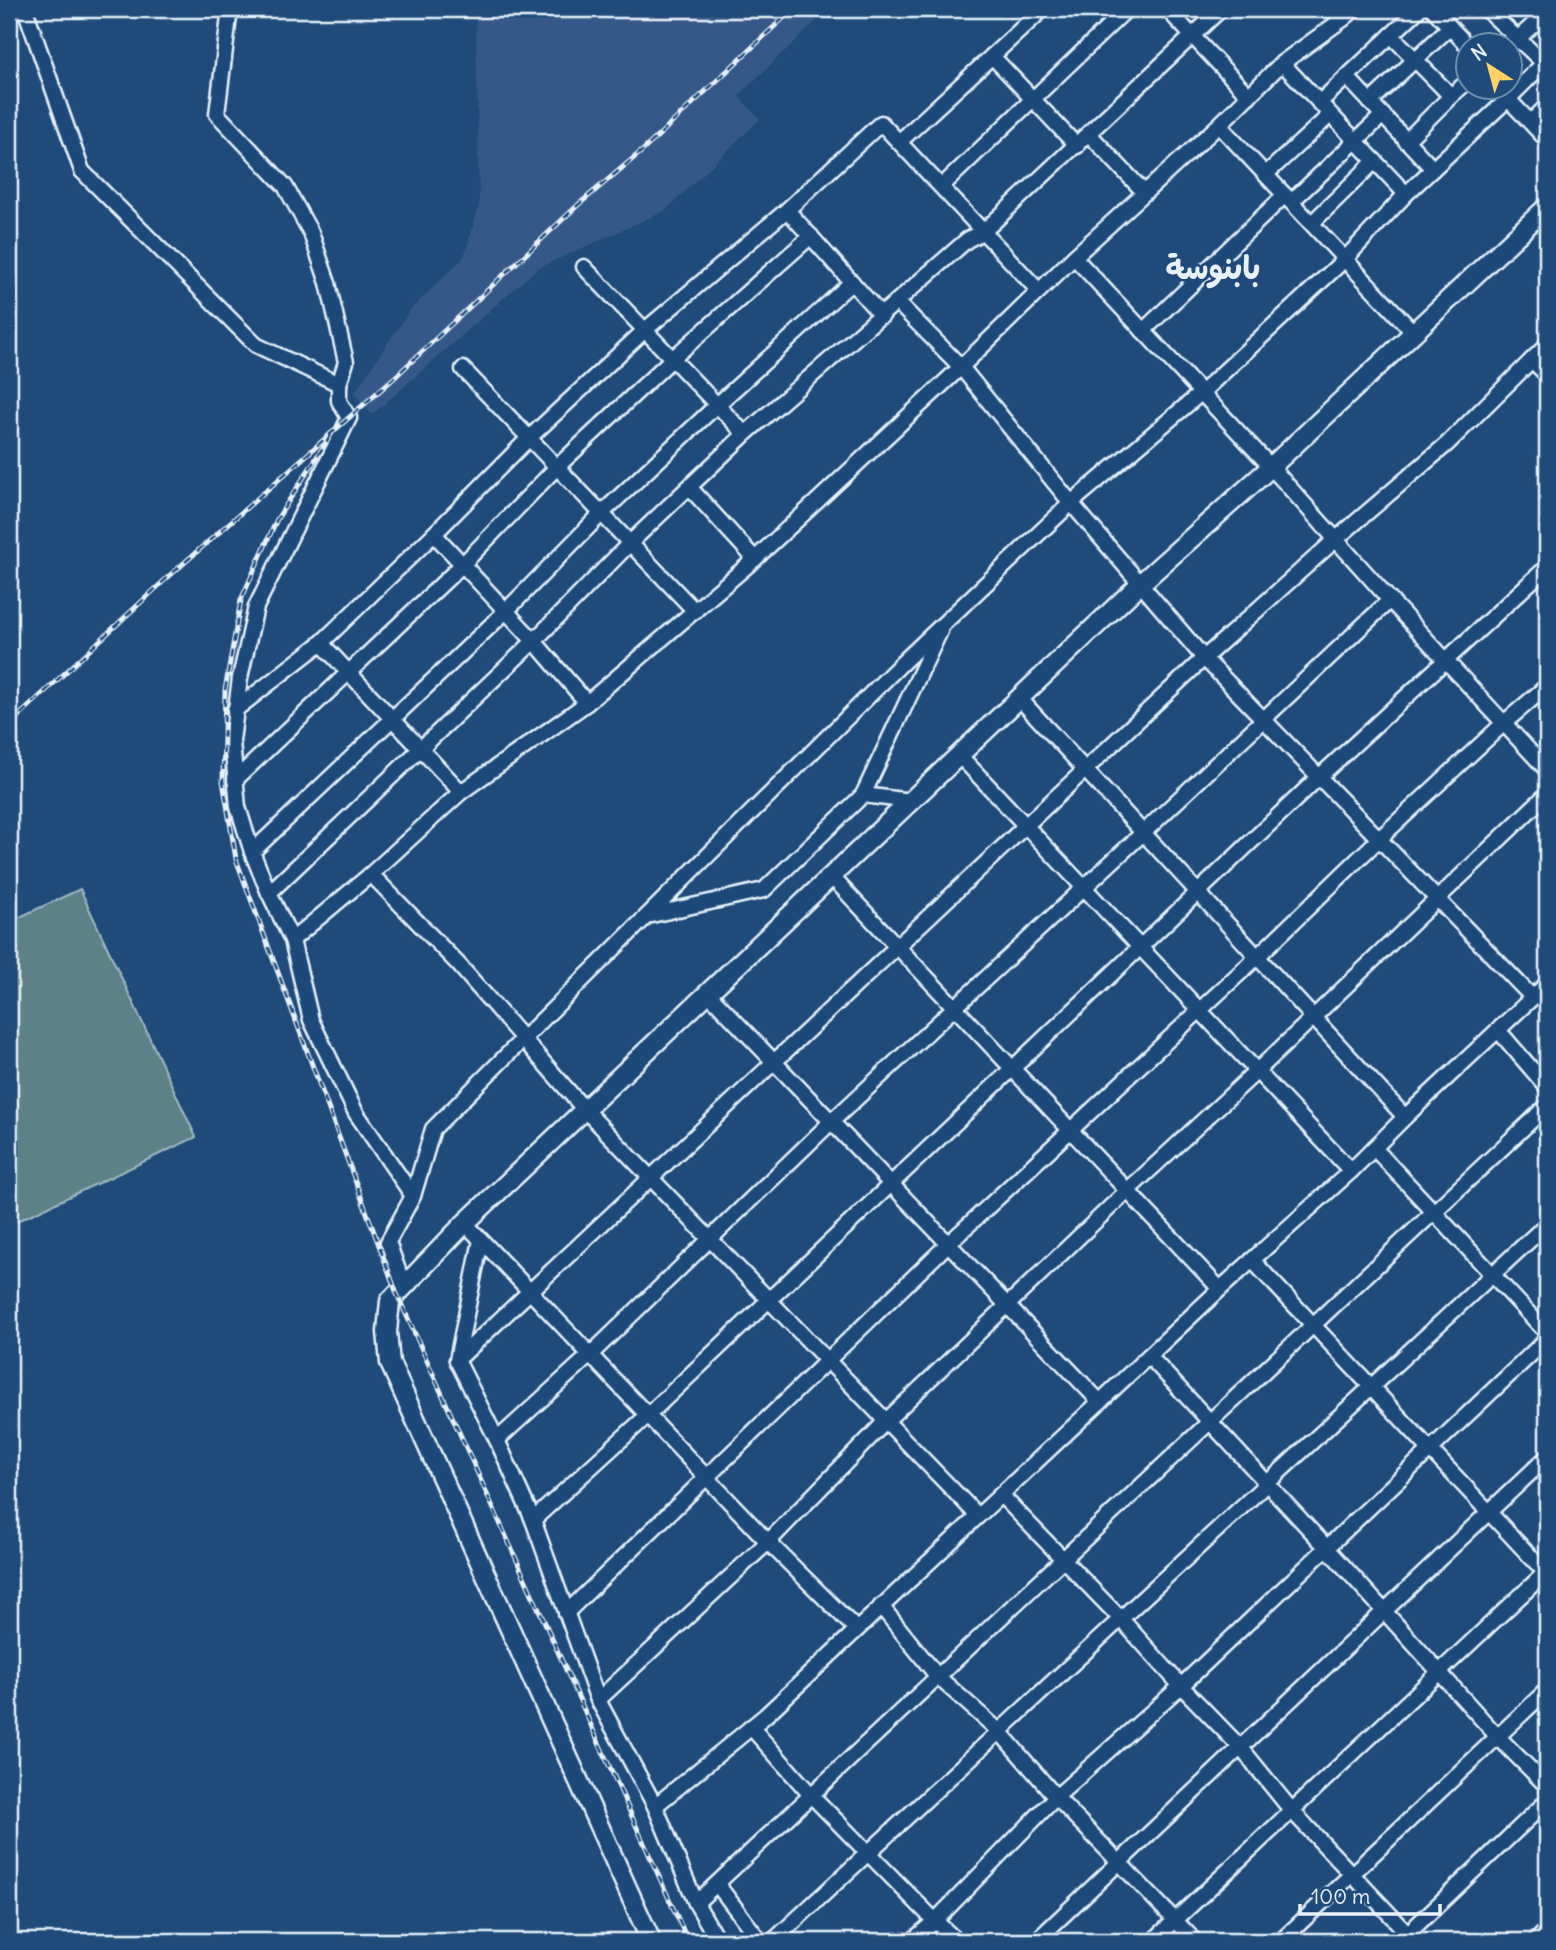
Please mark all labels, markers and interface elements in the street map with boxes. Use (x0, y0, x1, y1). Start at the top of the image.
north arrow (1454, 32, 1524, 102)
text: N (1467, 39, 1491, 66)
district label: بابنوسة (1165, 247, 1261, 289)
scale bar (1300, 1873, 1440, 1917)
text: 100 m (1311, 1883, 1370, 1910)

